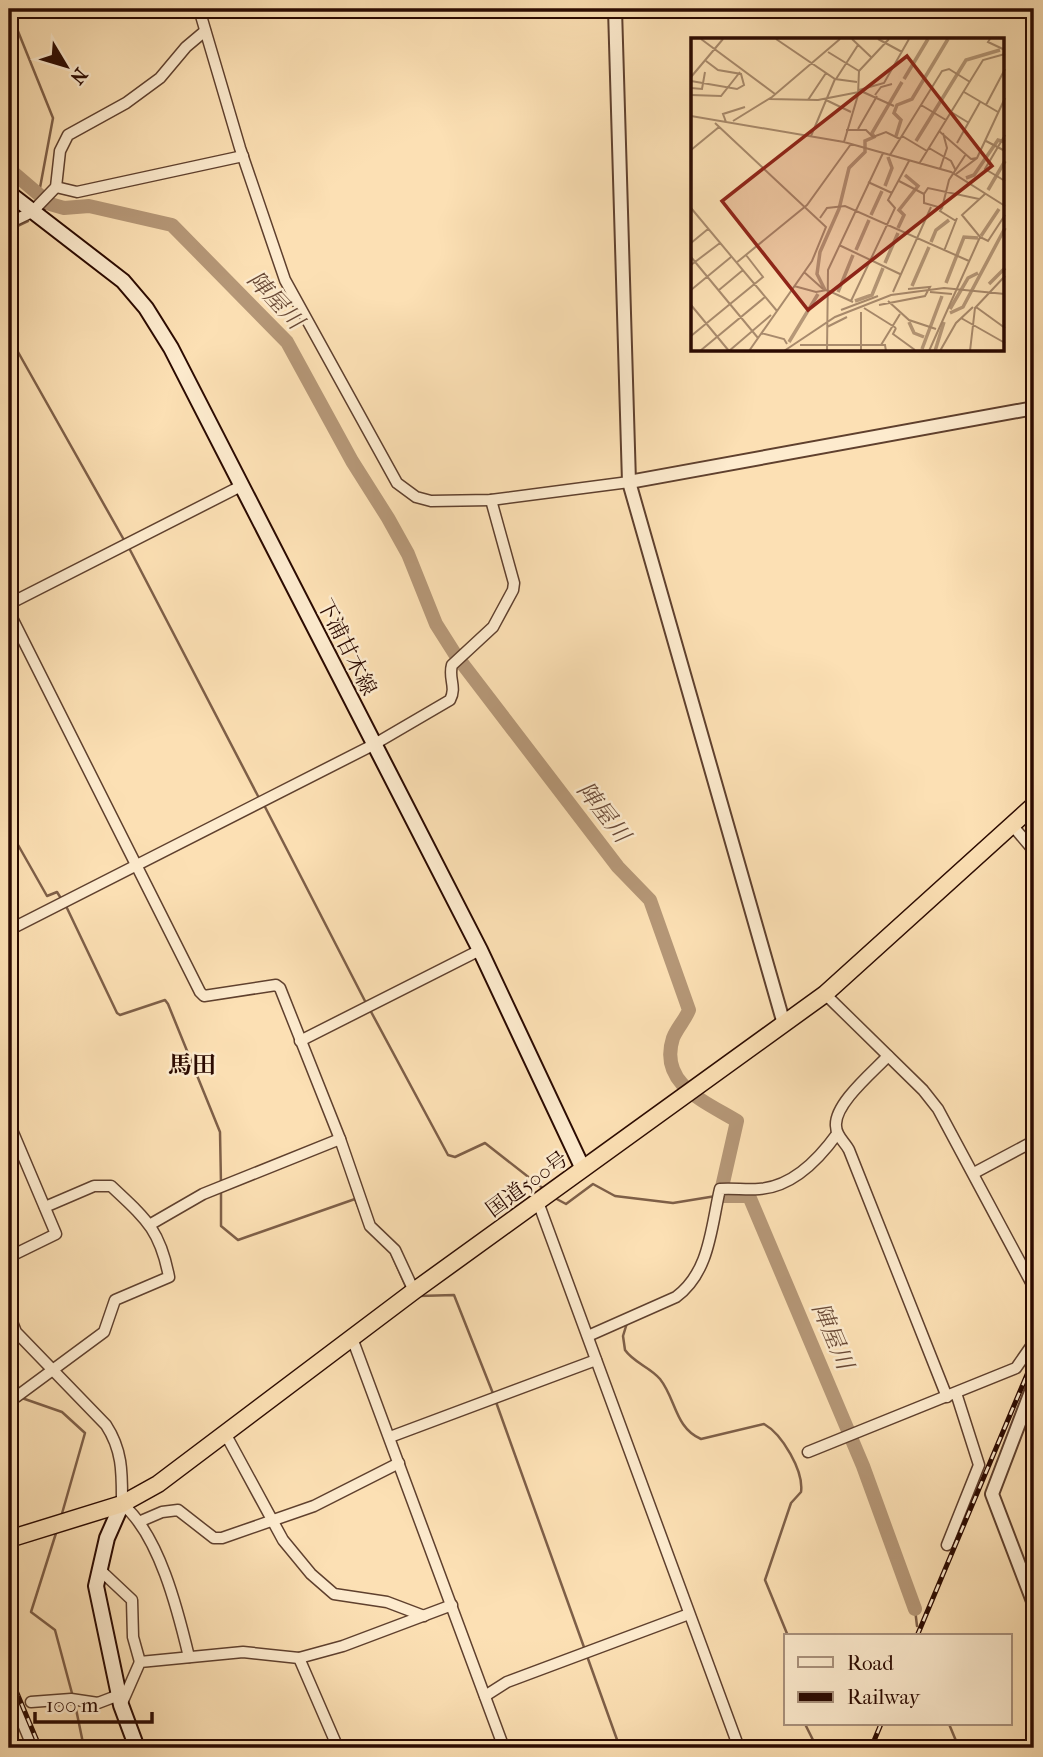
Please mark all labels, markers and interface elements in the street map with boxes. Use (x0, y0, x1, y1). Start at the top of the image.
north arrow (32, 32, 102, 102)
inset map (691, 38, 1004, 352)
text: N (65, 63, 92, 89)
water label: 陣屋川 (242, 266, 311, 337)
street label: 下浦甘木線 (312, 595, 382, 699)
water label: 陣屋川 (572, 777, 637, 850)
district label: 馬田 (168, 1051, 216, 1079)
street label: 国道500号 (481, 1146, 573, 1222)
water label: 陣屋川 (807, 1299, 860, 1376)
legend (784, 1634, 1012, 1726)
text: Road (847, 1651, 894, 1675)
scale bar (35, 1680, 152, 1724)
text: Railway (847, 1685, 921, 1709)
text: 100 m (46, 1693, 99, 1717)

